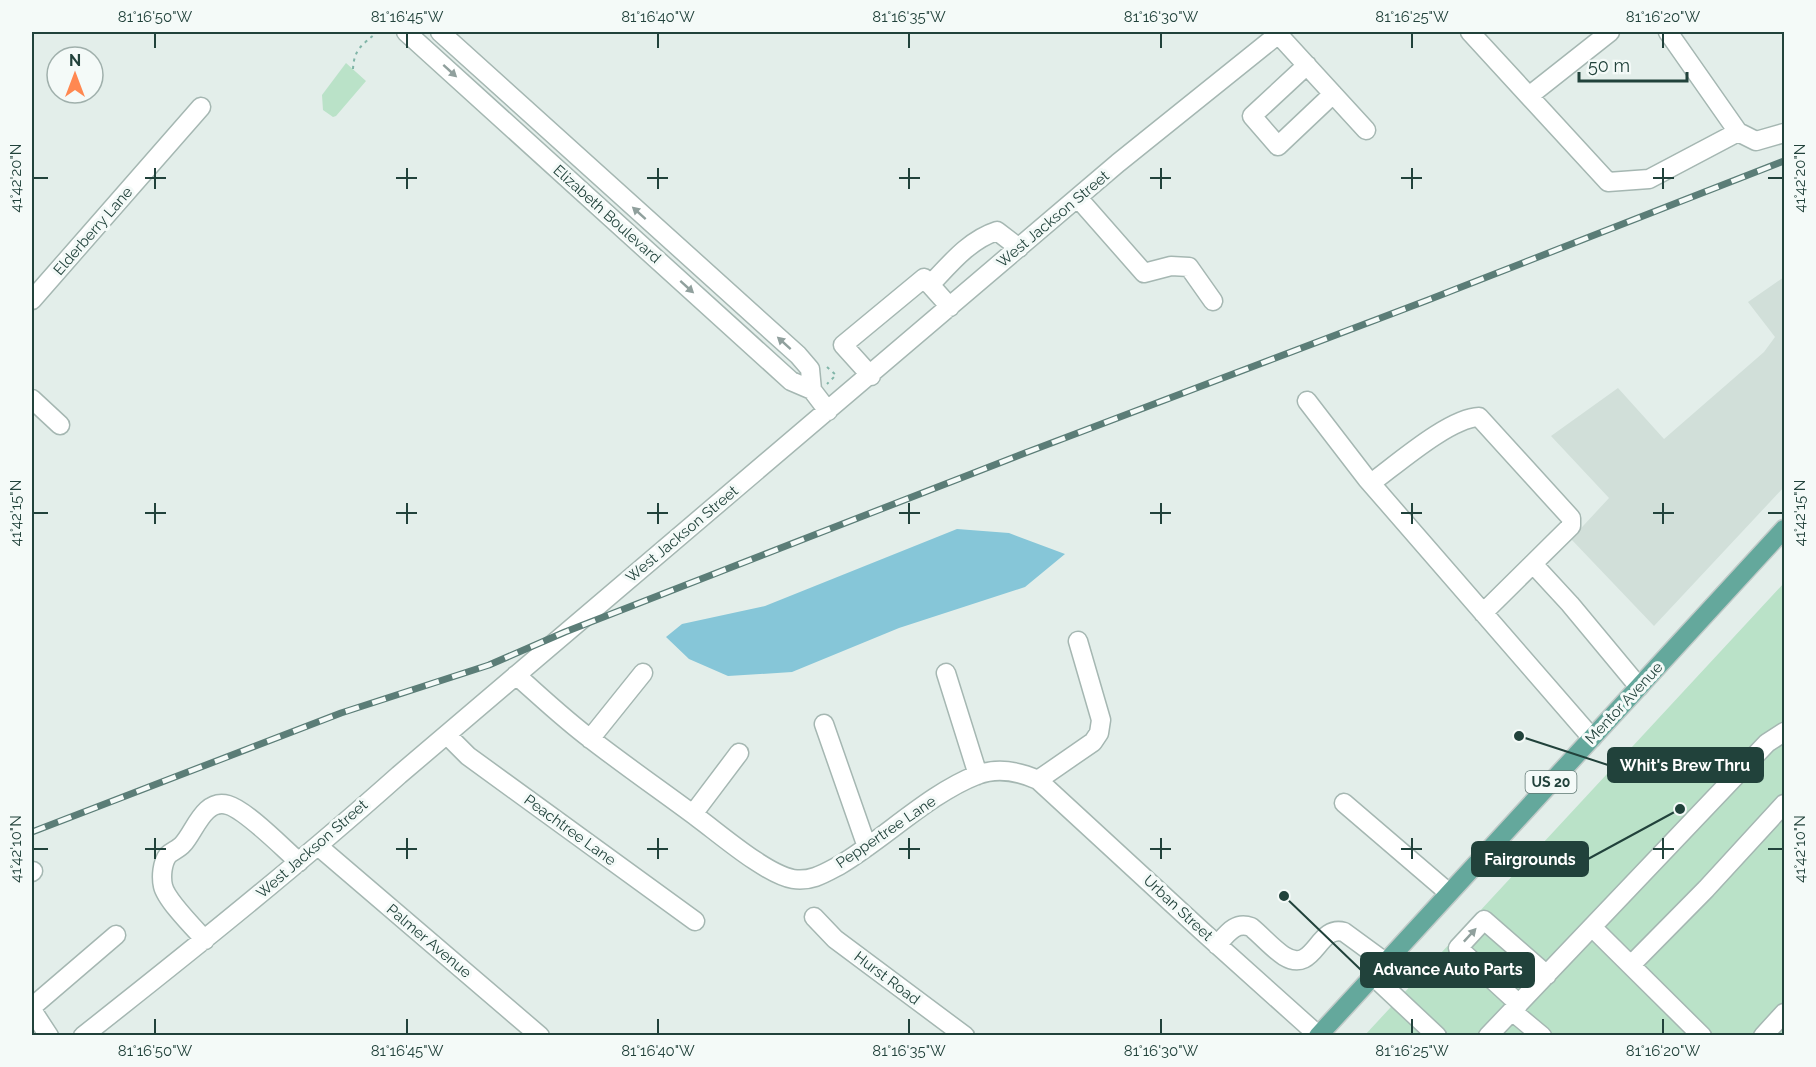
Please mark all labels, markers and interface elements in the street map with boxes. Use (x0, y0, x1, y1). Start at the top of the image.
text: 81°16'50"W (118, 8, 193, 26)
text: 81°16'45"W (371, 8, 444, 26)
text: 81°16'40"W (621, 8, 695, 26)
text: 81°16'35"W (872, 8, 946, 26)
text: 81°16'30"W (1124, 8, 1199, 26)
text: 81°16'25"W (1375, 8, 1449, 26)
text: 81°16'20"W (1626, 8, 1700, 26)
north arrow (45, 45, 105, 105)
scale bar (1579, 45, 1687, 83)
text: N (69, 51, 81, 70)
text: 50 m (1588, 55, 1630, 76)
one-way arrow (442, 64, 457, 78)
text: 41°42'20"N (7, 144, 25, 212)
text: 41°42'20"N (1791, 144, 1809, 212)
street label: Elizabeth Boulevard (550, 161, 664, 267)
street label: West Jackson Street (993, 167, 1113, 271)
street label: Elderberry Lane (50, 183, 136, 279)
one-way arrow (632, 207, 647, 220)
one-way arrow (679, 280, 694, 293)
one-way arrow (777, 337, 792, 350)
text: 41°42'15"N (7, 480, 25, 546)
text: 41°42'15"N (1791, 480, 1809, 546)
street label: West Jackson Street (622, 482, 742, 586)
street label: Mentor Avenue (1582, 658, 1667, 748)
callout: Whit's Brew Thru (1608, 748, 1763, 782)
text: Whit's Brew Thru (1620, 756, 1750, 775)
road number: US 20 (1526, 771, 1576, 793)
street label: Peachtree Lane (521, 791, 620, 869)
street label: Peppertree Lane (833, 792, 939, 872)
street label: West Jackson Street (253, 796, 371, 902)
text: 41°42'10"N (7, 815, 25, 883)
text: 41°42'10"N (1791, 815, 1809, 883)
callout: Fairgrounds (1472, 842, 1588, 876)
text: Fairgrounds (1484, 850, 1576, 869)
street label: Urban Street (1140, 871, 1216, 945)
street label: Palmer Avenue (383, 900, 475, 982)
one-way arrow (1463, 928, 1476, 943)
street label: Hurst Road (851, 948, 923, 1008)
callout: Advance Auto Parts (1361, 953, 1534, 987)
text: Advance Auto Parts (1373, 960, 1523, 979)
text: 81°16'50"W (118, 1042, 193, 1060)
text: 81°16'45"W (371, 1042, 444, 1060)
text: 81°16'40"W (621, 1042, 695, 1060)
text: 81°16'35"W (872, 1042, 946, 1060)
text: 81°16'30"W (1124, 1042, 1199, 1060)
text: 81°16'25"W (1375, 1042, 1449, 1060)
text: 81°16'20"W (1626, 1042, 1700, 1060)

